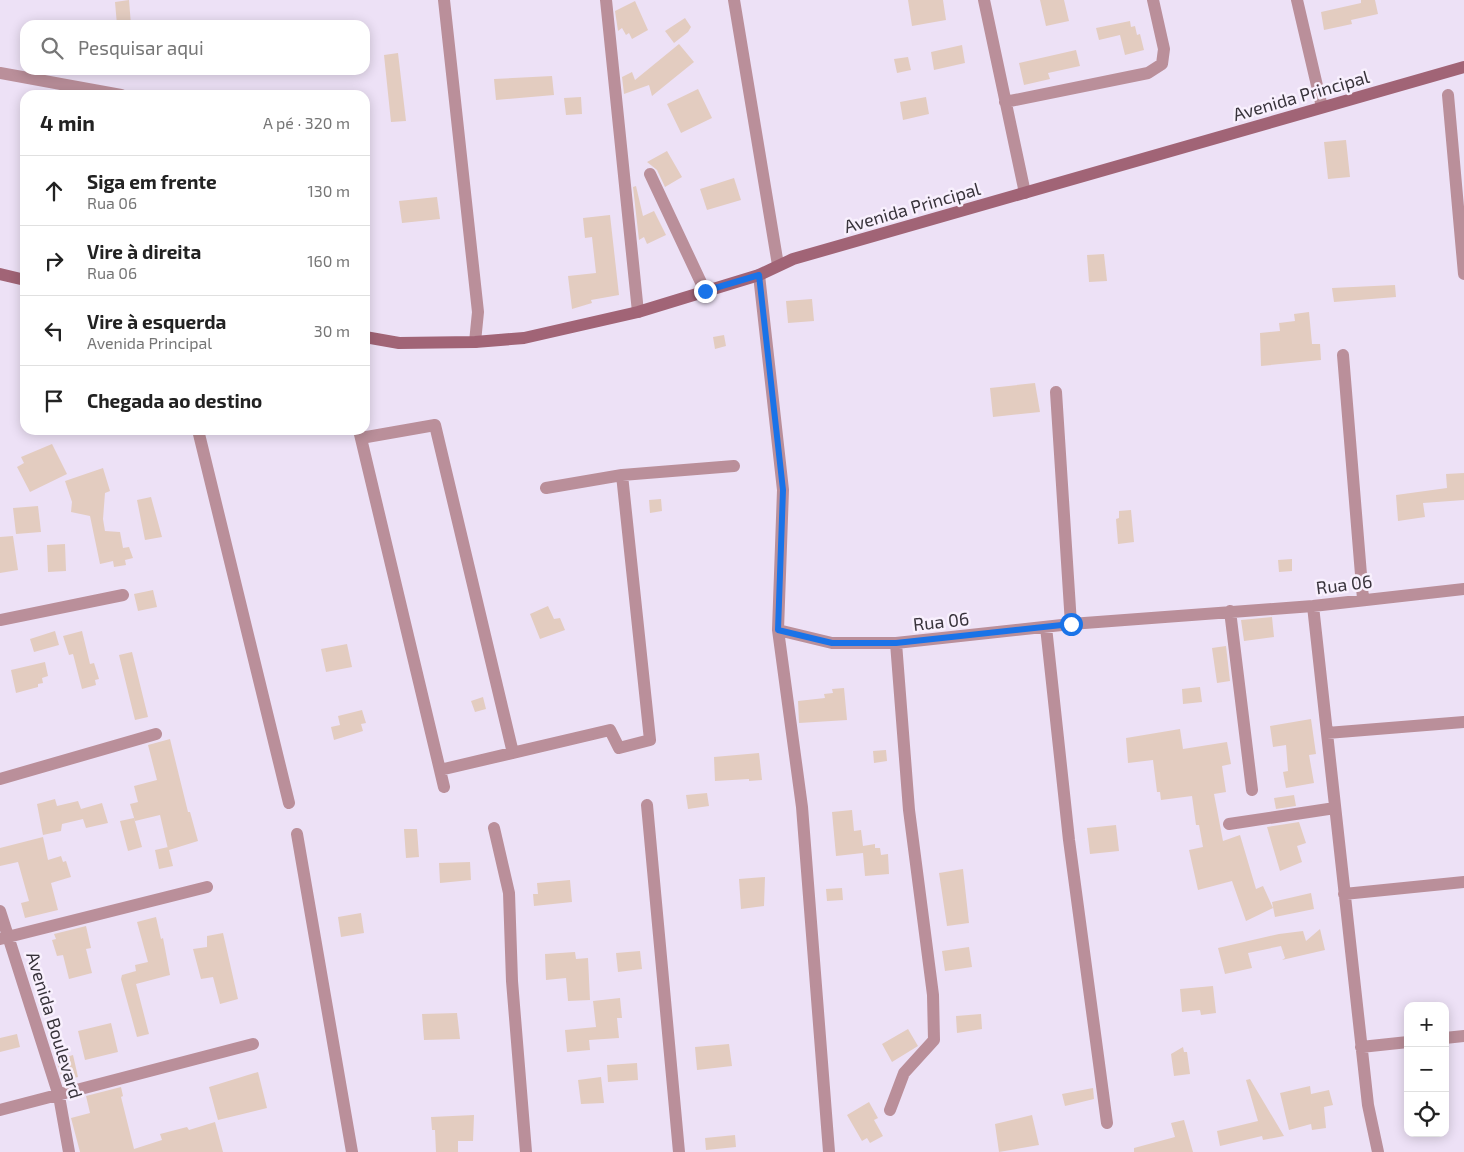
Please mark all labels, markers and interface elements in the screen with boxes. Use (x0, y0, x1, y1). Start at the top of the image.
search box (20, 20, 370, 75)
icon: search (38, 34, 66, 62)
text: Pesquisar aqui (78, 36, 204, 59)
street label: Avenida Principal (1230, 65, 1372, 125)
text: 4 min (40, 110, 95, 135)
text: A pé · 320 m (263, 113, 350, 132)
text: Siga em frente (87, 170, 217, 193)
icon: ahead (40, 177, 68, 205)
street label: Avenida Principal (841, 177, 983, 237)
text: 130 m (308, 181, 350, 200)
text: Rua 06 (87, 193, 137, 212)
text: Vire à direita (87, 240, 201, 263)
icon: right (40, 247, 68, 275)
text: 160 m (307, 251, 350, 270)
text: Rua 06 (87, 263, 137, 282)
route end (694, 280, 717, 303)
text: Vire à esquerda (87, 310, 226, 333)
icon: left (40, 317, 68, 345)
text: 30 m (314, 321, 350, 340)
text: Avenida Principal (87, 333, 212, 352)
icon: arrive (40, 387, 68, 415)
text: Chegada ao destino (87, 389, 262, 412)
street label: Rua 06 (1315, 570, 1373, 598)
street label: Rua 06 (912, 607, 970, 635)
route start (1060, 613, 1083, 636)
street label: Avenida Boulevard (22, 949, 88, 1101)
map controls (1404, 1002, 1449, 1137)
button: + (1404, 1002, 1449, 1047)
button: − (1404, 1047, 1449, 1092)
button: locate (1404, 1092, 1449, 1137)

